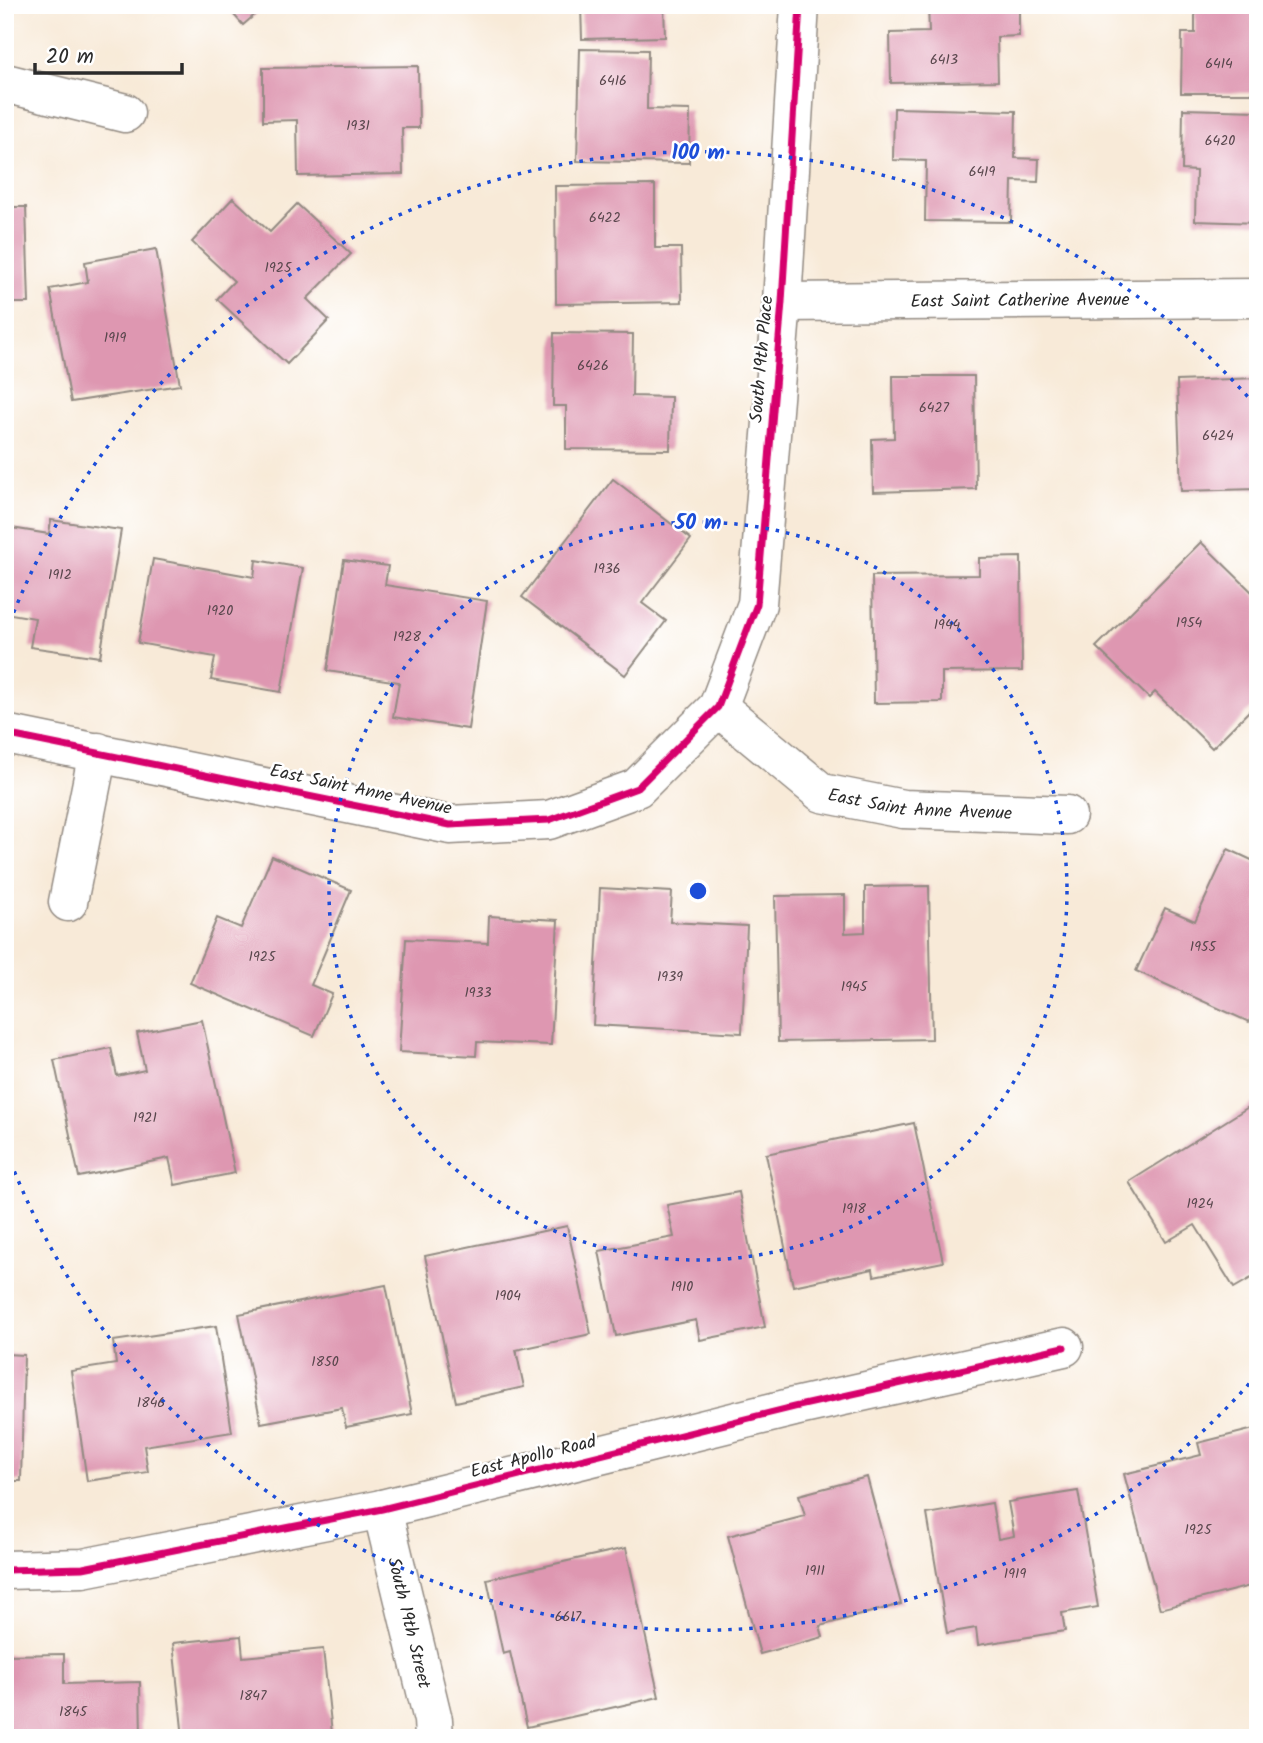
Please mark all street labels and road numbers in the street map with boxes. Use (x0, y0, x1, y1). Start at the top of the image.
street label: East Saint Catherine Avenue (910, 286, 1130, 317)
street label: South 19th Place (743, 294, 782, 424)
street label: East Saint Anne Avenue (267, 757, 454, 824)
street label: East Saint Anne Avenue (825, 781, 1013, 829)
street label: East Apollo Road (467, 1428, 600, 1487)
street label: South 19th Street (378, 1554, 438, 1693)

